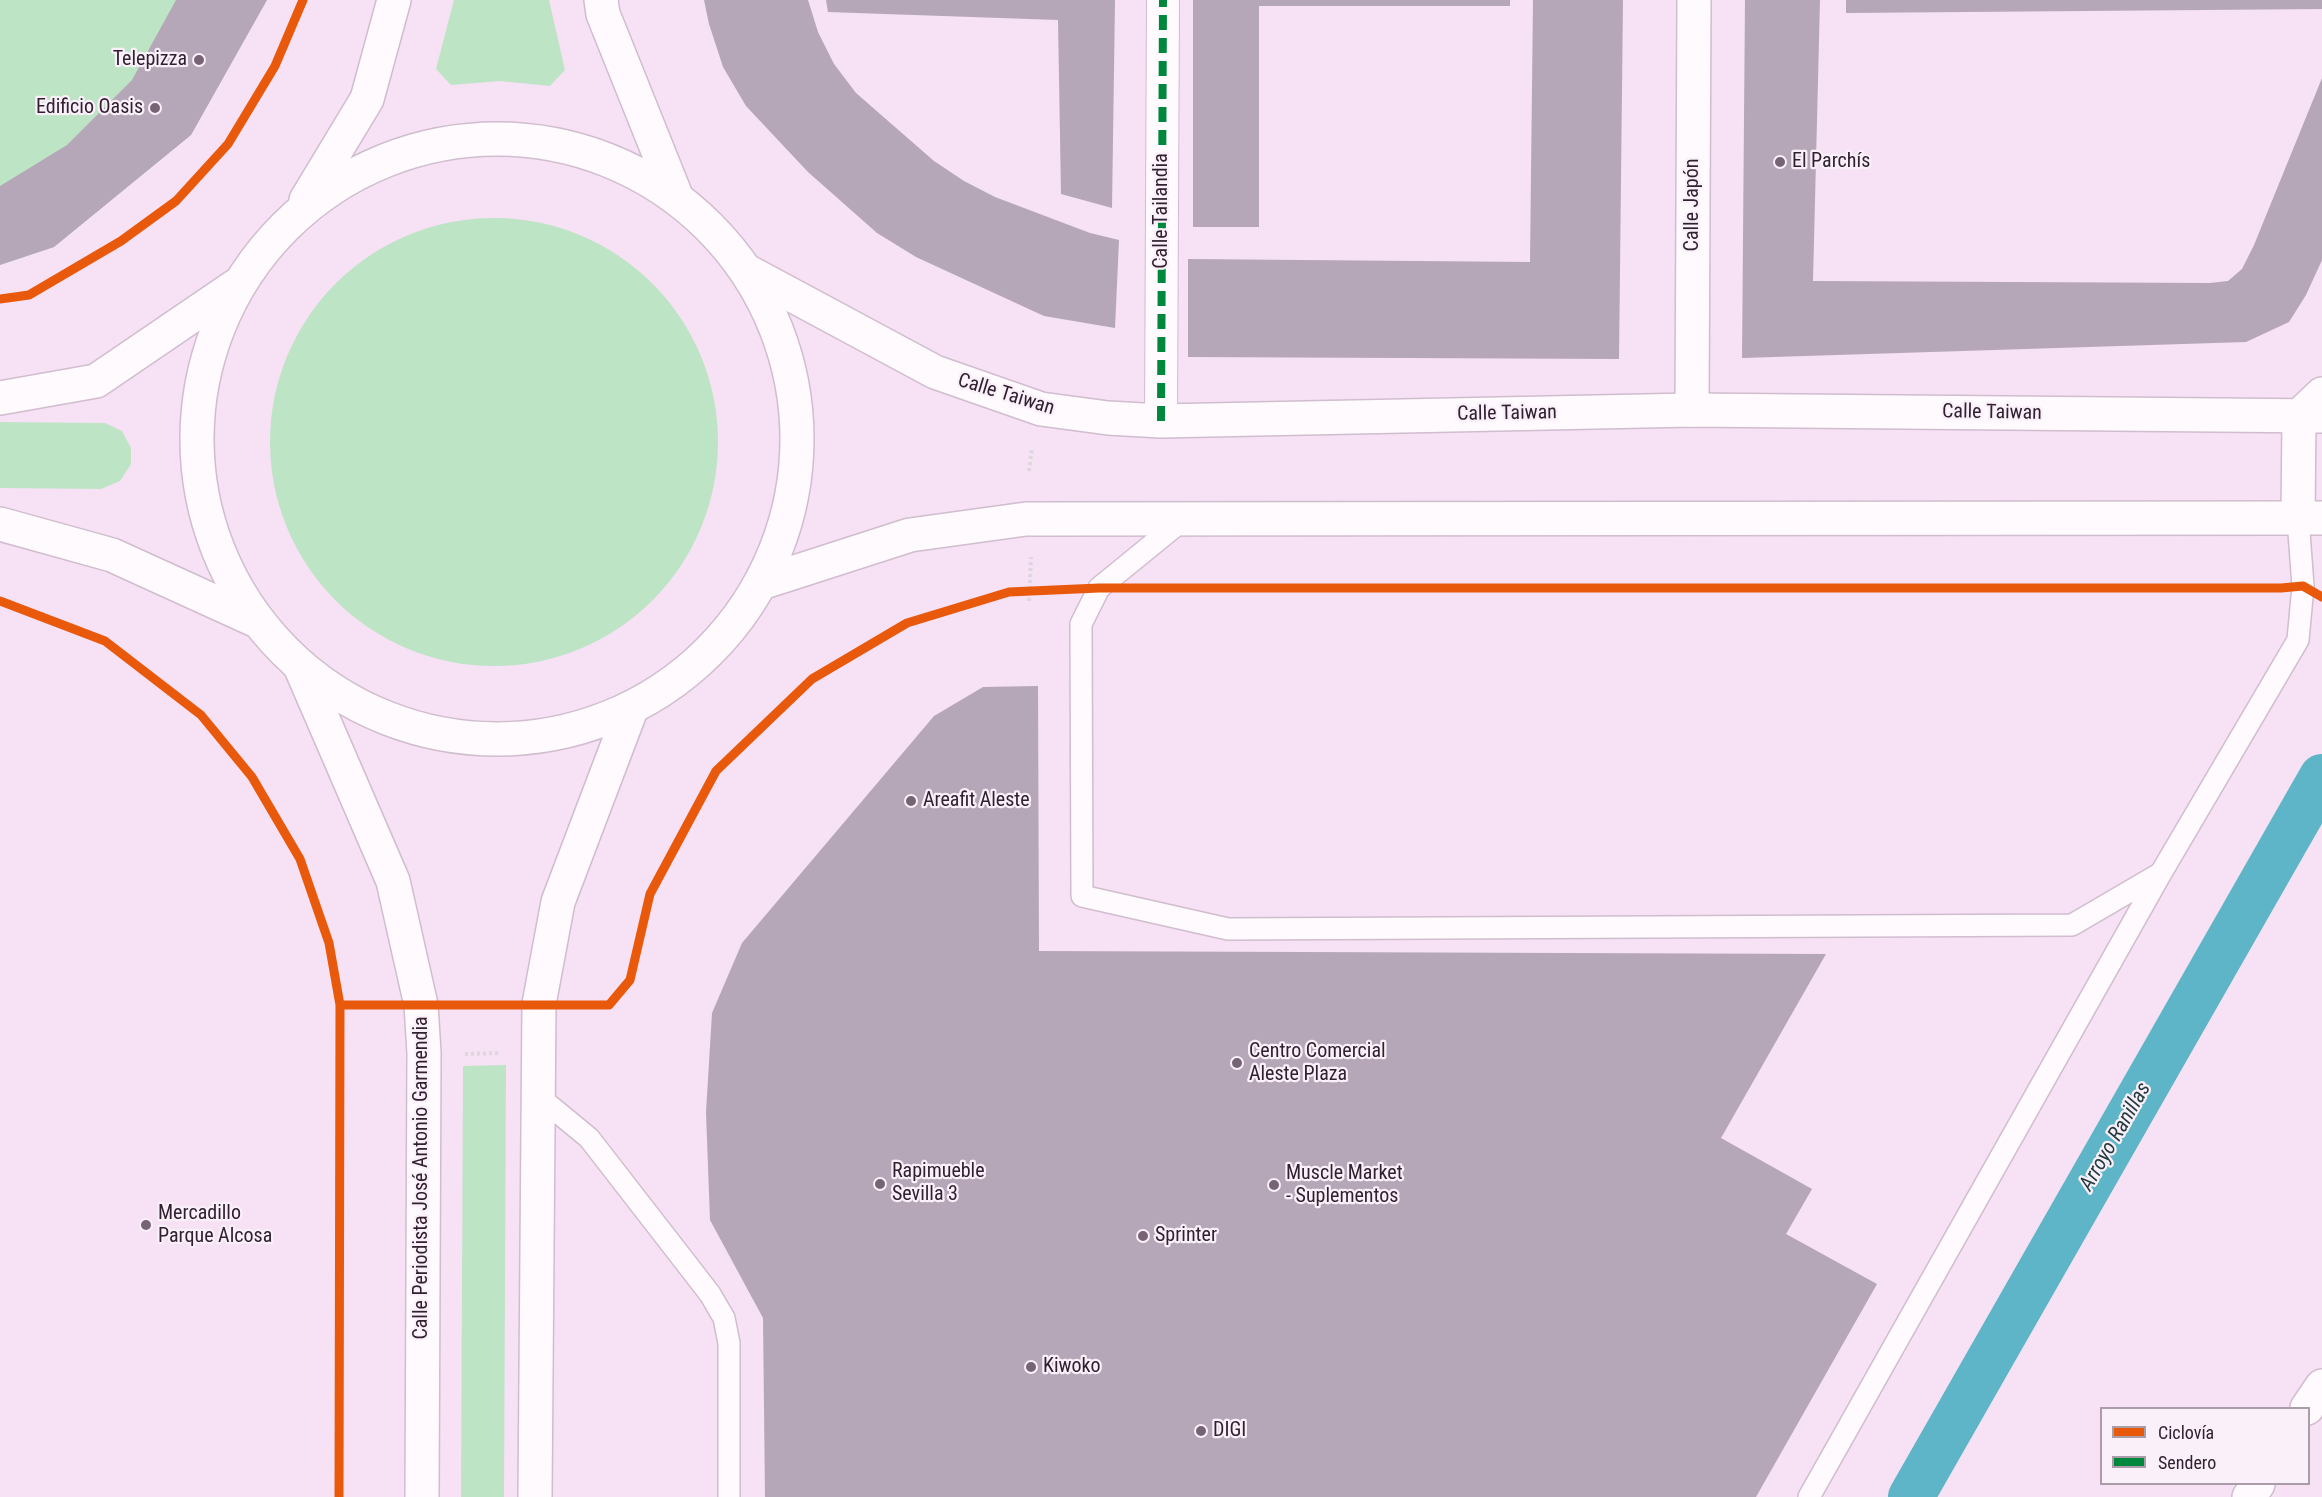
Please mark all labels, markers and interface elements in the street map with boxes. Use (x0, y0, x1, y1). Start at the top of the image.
place label: Telepizza (113, 48, 187, 72)
marker: Telepizza (192, 53, 206, 67)
place label: Edificio Oasis (36, 96, 143, 120)
marker: Edificio Oasis (148, 101, 162, 115)
place label: El Parchís (1792, 150, 1870, 174)
street label: Calle Tailandia (1150, 153, 1174, 269)
marker: El Parchís (1773, 155, 1787, 169)
street label: Calle Japón (1681, 159, 1705, 251)
street label: Calle Taiwan (955, 369, 1057, 421)
street label: Calle Taiwan (1942, 400, 2042, 426)
street label: Calle Taiwan (1457, 401, 1557, 427)
place label: Areafit Aleste (923, 789, 1030, 813)
marker: Areafit Aleste (904, 794, 918, 808)
street label: Calle Periodista José Antonio Garmendia (410, 1016, 434, 1340)
place label: Centro Comercial Aleste Plaza (1249, 1040, 1386, 1087)
marker: Centro Comercial Aleste Plaza (1230, 1056, 1244, 1070)
water label: Arroyo Ranillas (2075, 1078, 2157, 1196)
place label: Rapimueble Sevilla 3 (892, 1160, 985, 1207)
place label: Muscle Market - Suplementos (1286, 1162, 1403, 1209)
marker: Rapimueble Sevilla 3 (873, 1177, 887, 1191)
marker: Muscle Market - Suplementos (1267, 1178, 1281, 1192)
place label: Mercadillo Parque Alcosa (158, 1202, 272, 1249)
marker: Mercadillo Parque Alcosa (139, 1218, 153, 1232)
place label: Sprinter (1155, 1224, 1217, 1248)
marker: Sprinter (1136, 1229, 1150, 1243)
place label: Kiwoko (1043, 1355, 1101, 1379)
marker: Kiwoko (1024, 1360, 1038, 1374)
legend (2100, 1407, 2310, 1485)
place label: DIGI (1213, 1419, 1246, 1443)
text: Ciclovía (2158, 1422, 2214, 1443)
marker: DIGI (1194, 1424, 1208, 1438)
text: Sendero (2158, 1452, 2216, 1473)

